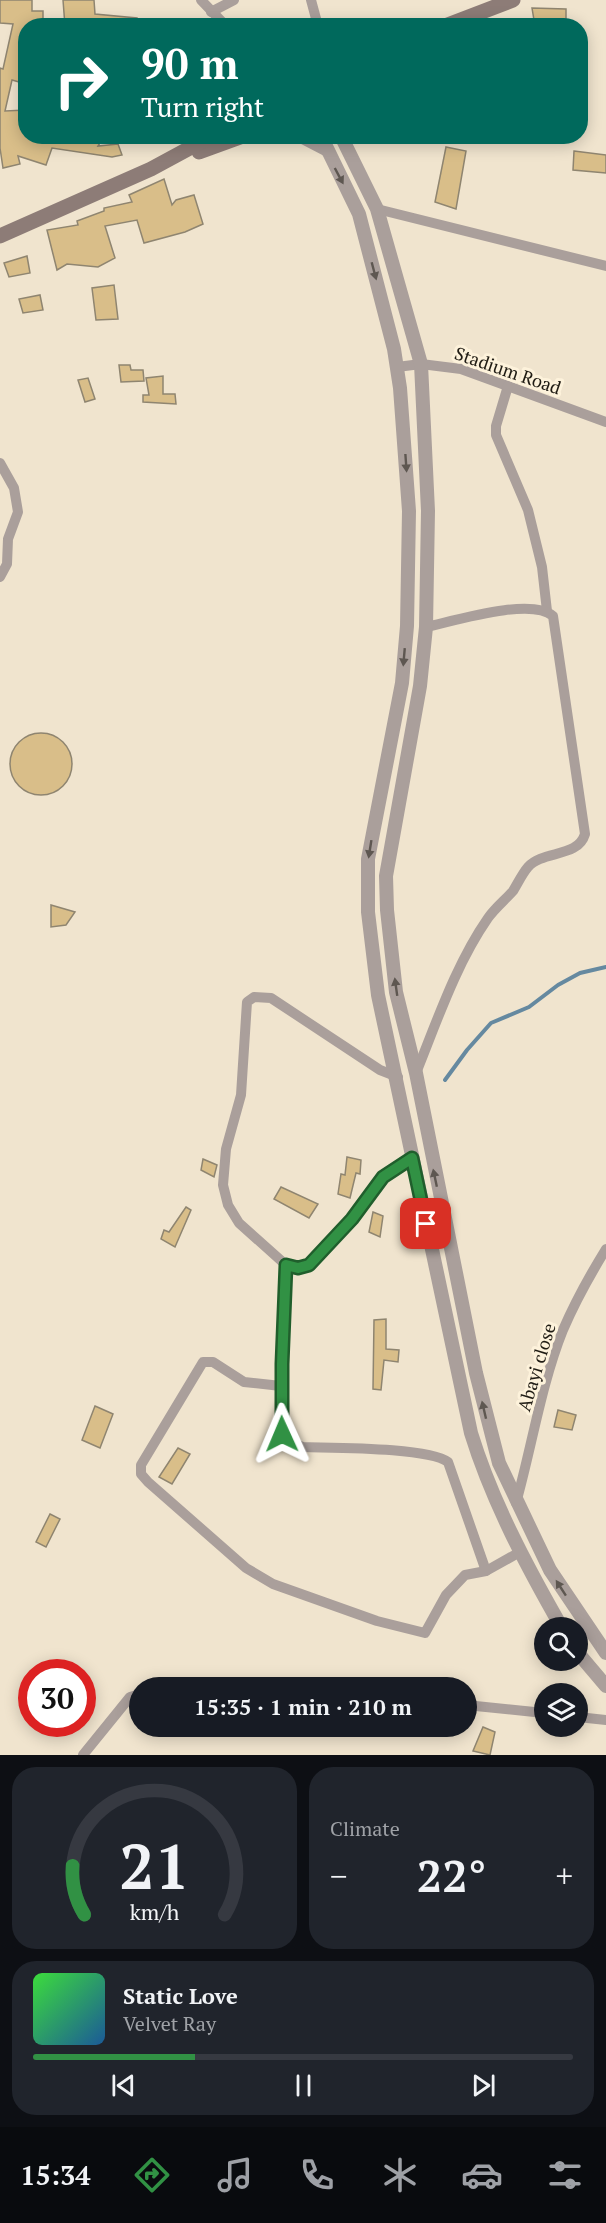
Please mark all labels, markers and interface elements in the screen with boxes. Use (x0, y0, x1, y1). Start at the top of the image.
text: 90 m (141, 35, 239, 91)
icon: right (42, 42, 120, 120)
text: Turn right (141, 89, 264, 125)
one-way arrow (335, 167, 344, 184)
one-way arrow (370, 262, 379, 280)
street label: Stadium Road (452, 341, 564, 399)
one-way arrow (401, 453, 411, 472)
one-way arrow (399, 648, 409, 667)
one-way arrow (365, 840, 374, 859)
one-way arrow (391, 977, 400, 996)
one-way arrow (430, 1168, 439, 1187)
pin (400, 1198, 451, 1249)
icon: arrive (409, 1207, 442, 1240)
street label: Abayi close (511, 1320, 561, 1414)
one-way arrow (479, 1400, 489, 1419)
position arrow (250, 1402, 314, 1466)
one-way arrow (556, 1579, 567, 1596)
map controls (534, 1617, 588, 1737)
button: search (534, 1617, 588, 1671)
speed limit sign: 30 (18, 1659, 96, 1737)
button: layers (534, 1683, 588, 1737)
text: 15:35 · 1 min · 210 m (194, 1692, 412, 1721)
text: Climate (330, 1815, 400, 1842)
text: 21 (119, 1824, 190, 1907)
text: 22° (417, 1845, 486, 1905)
text: − (330, 1854, 348, 1897)
text: + (555, 1854, 573, 1897)
text: km/h (130, 1898, 180, 1926)
text: Static Love (123, 1981, 238, 2010)
text: Velvet Ray (123, 2010, 216, 2037)
icon: previous (107, 2069, 140, 2102)
icon: pause (287, 2069, 320, 2102)
icon: next (467, 2069, 500, 2102)
icon: directions (131, 2154, 173, 2196)
icon: music (214, 2154, 256, 2196)
icon: phone (296, 2154, 338, 2196)
icon: climate (379, 2154, 421, 2196)
icon: car (461, 2154, 503, 2196)
icon: filters (544, 2154, 586, 2196)
text: 15:34 (20, 2157, 91, 2193)

